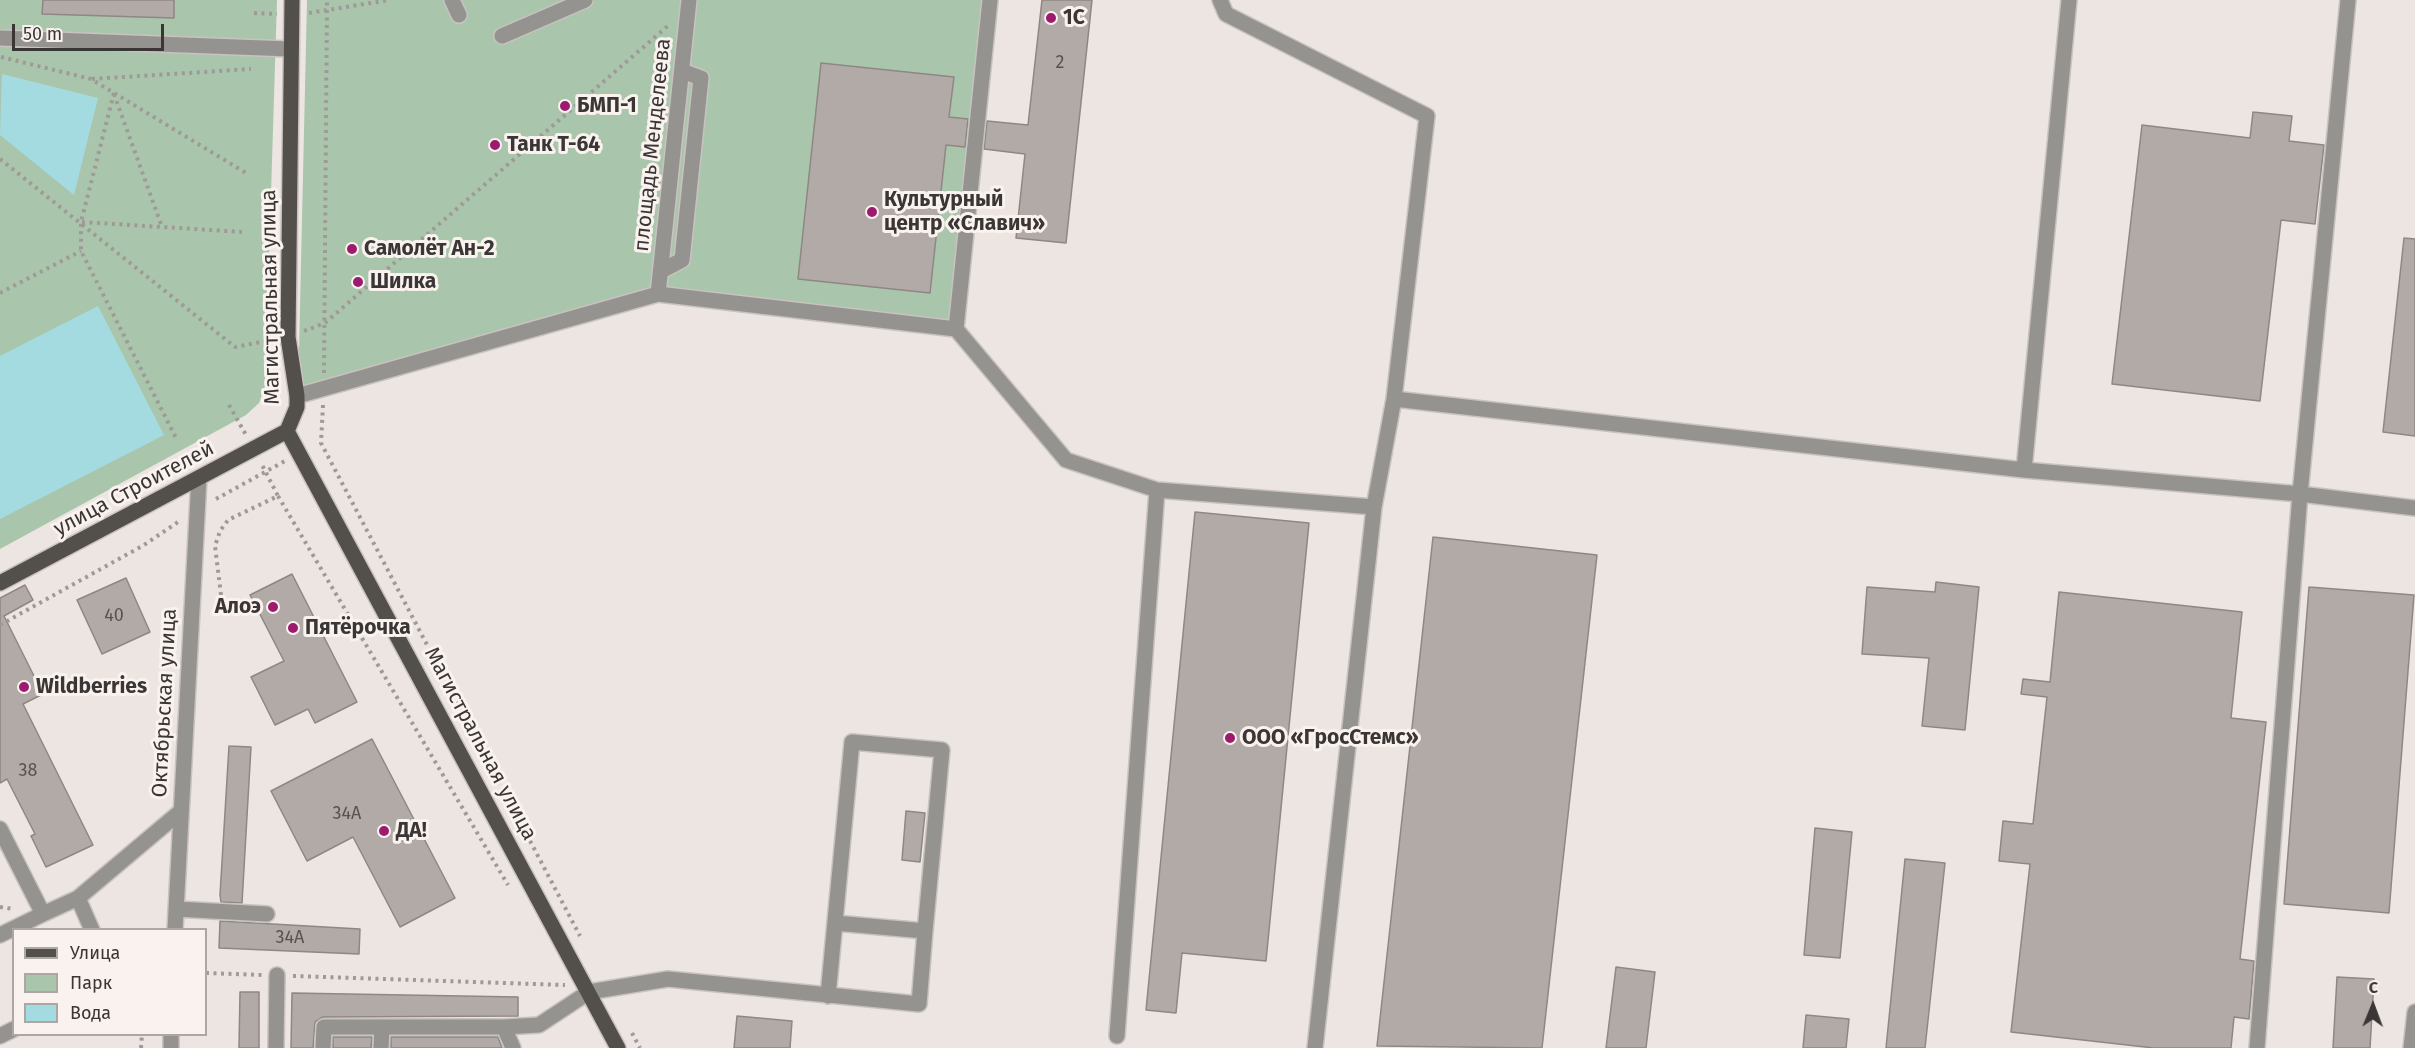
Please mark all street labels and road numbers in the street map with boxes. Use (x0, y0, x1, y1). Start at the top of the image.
street label: площадь Менделеева (629, 37, 677, 253)
street label: Магистральная улица (257, 189, 285, 405)
street label: улица Строителей (50, 436, 218, 542)
street label: Октябрьская улица (147, 608, 183, 798)
street label: Магистральная улица (418, 643, 542, 845)

